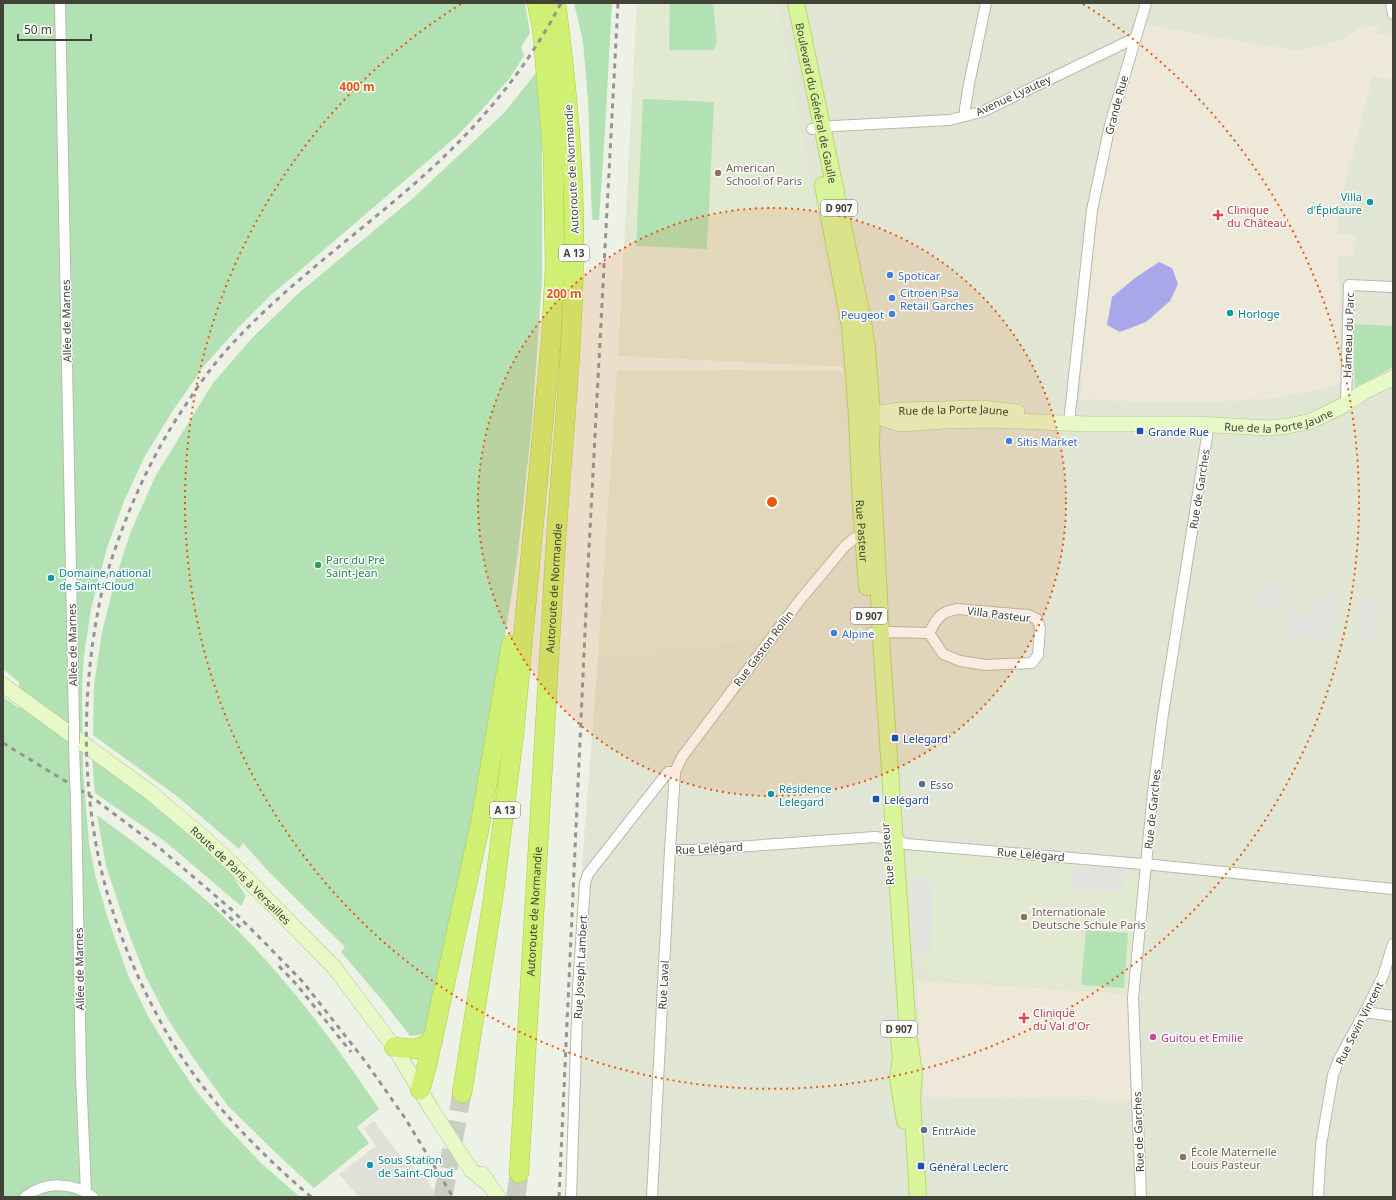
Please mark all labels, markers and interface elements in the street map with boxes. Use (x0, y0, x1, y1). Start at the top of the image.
scale bar (18, 16, 91, 42)
text: 50 m (24, 21, 52, 38)
street label: Boulevard du Général de Gaulle (793, 21, 841, 185)
street label: Avenue Lyautey (973, 71, 1053, 119)
street label: Grande Rue (1101, 74, 1131, 136)
text: 400 m (339, 78, 375, 95)
street label: Autoroute de Normandie (560, 104, 582, 234)
place label: American School of Paris (726, 160, 802, 188)
marker: American School of Paris (713, 168, 723, 178)
place label: Villa d'Épidaure (1307, 189, 1362, 217)
marker: Villa d'Épidaure (1365, 197, 1375, 207)
road number: D 907 (821, 200, 857, 216)
place label: Clinique du Château (1227, 202, 1287, 230)
marker: Clinique du Château (1212, 209, 1224, 221)
road number: A 13 (559, 245, 589, 261)
place label: Spoticar (898, 268, 941, 283)
marker: Spoticar (885, 270, 895, 280)
street label: Allée de Marnes (58, 279, 74, 363)
text: 200 m (546, 285, 582, 302)
place label: Citroën Psa Retail Garches (900, 285, 974, 313)
street label: Hameau du Parc (1339, 292, 1357, 378)
marker: Citroën Psa Retail Garches (887, 293, 897, 303)
place label: Horloge (1238, 306, 1280, 321)
place label: Peugeot (841, 307, 884, 322)
marker: Horloge (1225, 308, 1235, 318)
marker: Peugeot (887, 309, 897, 319)
street label: Rue de la Porte Jaune (898, 400, 1010, 419)
street label: Rue de la Porte Jaune (1224, 404, 1335, 436)
place label: Grande Rue (1148, 424, 1209, 439)
marker: Grande Rue (1135, 426, 1145, 436)
place label: Sitis Market (1017, 434, 1078, 449)
marker: Sitis Market (1004, 436, 1014, 446)
street label: Rue de Garches (1185, 448, 1213, 530)
centre of rings (765, 495, 779, 509)
street label: Rue Pasteur (853, 500, 873, 563)
street label: Autoroute de Normandie (541, 523, 565, 653)
place label: Parc du Pré Saint-Jean (326, 552, 385, 580)
marker: Parc du Pré Saint-Jean (313, 560, 323, 570)
place label: Domaine national de Saint-Cloud (59, 565, 151, 593)
marker: Domaine national de Saint-Cloud (46, 573, 56, 583)
street label: Allée de Marnes (64, 603, 80, 687)
street label: Villa Pasteur (966, 603, 1032, 625)
street label: Rue Gaston Rollin (730, 607, 796, 689)
road number: D 907 (851, 608, 887, 624)
place label: Alpine (842, 626, 874, 641)
marker: Alpine (829, 628, 839, 638)
place label: Lelegard (903, 731, 948, 746)
marker: Lelegard (890, 733, 900, 743)
street label: Rue de Garches (1140, 768, 1164, 850)
place label: Esso (930, 777, 954, 792)
marker: Esso (917, 779, 927, 789)
place label: Résidence Lelegard (779, 781, 831, 809)
marker: Résidence Lelegard (766, 789, 776, 799)
place label: Lelégard (884, 792, 929, 807)
marker: Lelégard (871, 794, 881, 804)
road number: A 13 (490, 802, 520, 818)
street label: Route de Paris à Versailles (188, 822, 295, 927)
street label: Rue Pasteur (877, 822, 897, 886)
street label: Rue Lelégard (675, 839, 743, 857)
street label: Rue Lelégard (997, 844, 1065, 864)
street label: Autoroute de Normandie (522, 846, 544, 977)
place label: Internationale Deutsche Schule Paris (1032, 904, 1146, 932)
marker: Internationale Deutsche Schule Paris (1019, 912, 1029, 922)
street label: Rue Joseph Lambert (570, 915, 590, 1019)
street label: Allée de Marnes (71, 927, 87, 1011)
street label: Rue Laval (654, 960, 672, 1010)
street label: Rue Sevin Vincent (1332, 979, 1386, 1067)
place label: Clinique du Val d'Or (1033, 1005, 1091, 1033)
marker: Clinique du Val d'Or (1018, 1012, 1030, 1024)
road number: D 907 (881, 1021, 917, 1037)
place label: Guitou et Emilie (1161, 1030, 1243, 1045)
marker: Guitou et Emilie (1148, 1032, 1158, 1042)
street label: Rue de Garches (1129, 1091, 1147, 1173)
place label: EntrAide (932, 1123, 976, 1138)
marker: EntrAide (919, 1125, 929, 1135)
place label: École Maternelle Louis Pasteur (1191, 1144, 1277, 1172)
place label: Sous Station de Saint-Cloud (378, 1152, 453, 1180)
marker: École Maternelle Louis Pasteur (1178, 1152, 1188, 1162)
place label: Général Leclerc (929, 1159, 1008, 1174)
marker: Sous Station de Saint-Cloud (365, 1160, 375, 1170)
marker: Général Leclerc (916, 1161, 926, 1171)

